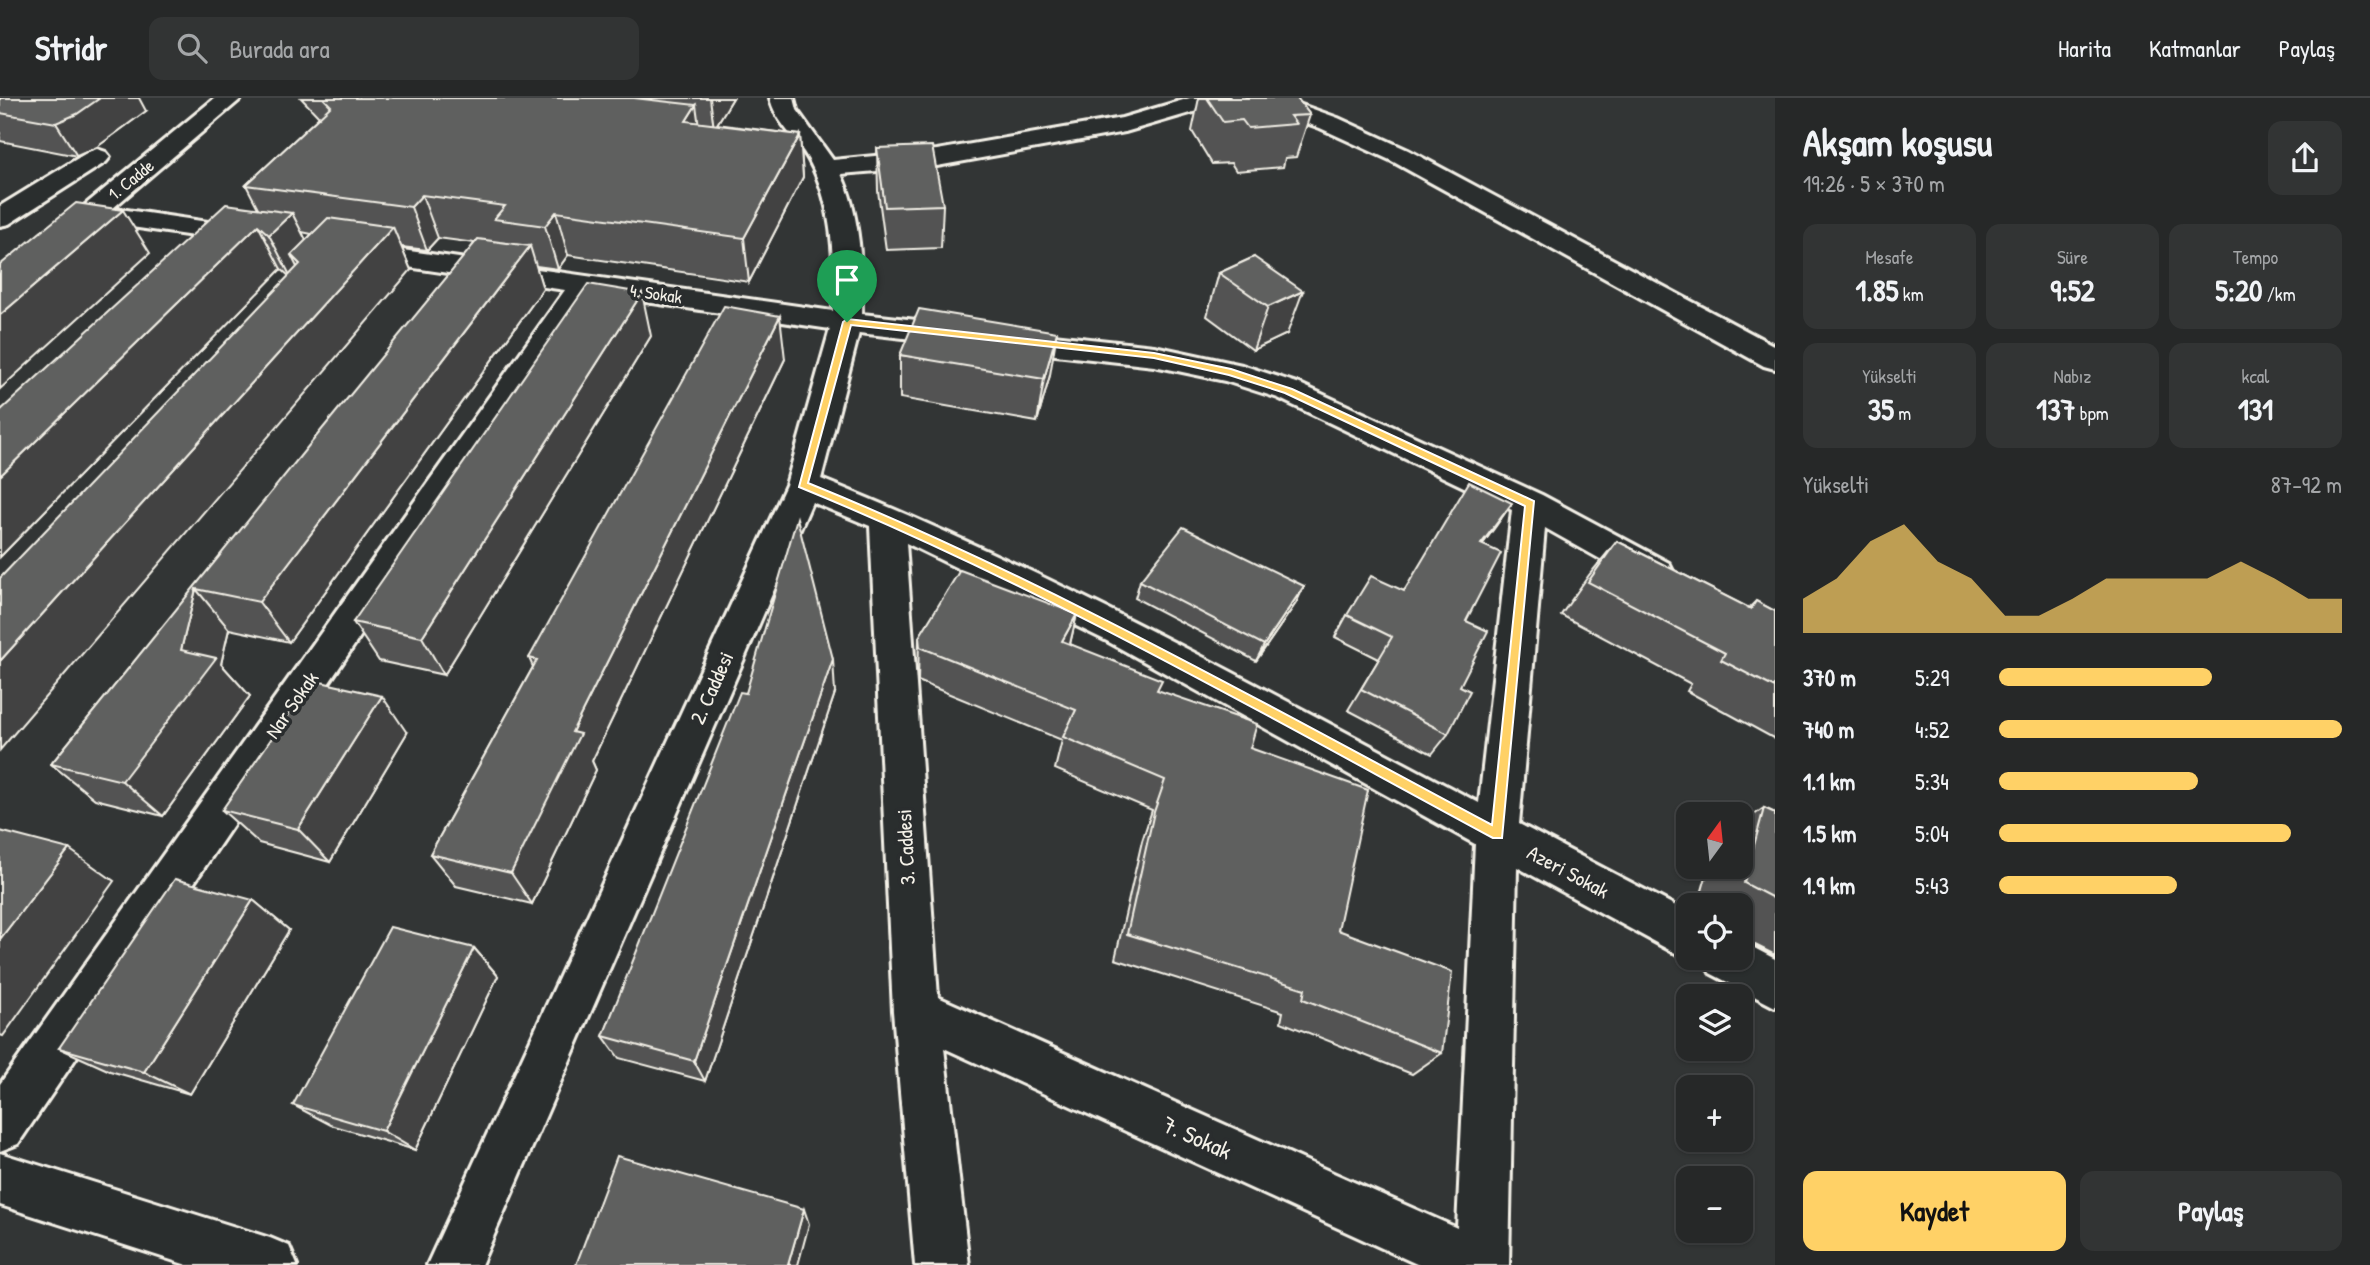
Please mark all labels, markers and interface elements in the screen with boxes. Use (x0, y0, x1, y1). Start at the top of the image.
search box (149, 17, 639, 80)
text: Stridr (35, 26, 107, 70)
icon: search (173, 29, 211, 67)
text: Burada ara (229, 31, 330, 66)
text: Harita (2058, 32, 2111, 64)
text: Katmanlar (2149, 32, 2241, 64)
text: Paylaş (2279, 32, 2335, 64)
text: Akşam koşusu (1803, 116, 1992, 168)
button: share (2268, 121, 2342, 195)
street label: 1. Cadde (102, 153, 159, 206)
text: 19:26 · 5 × 370 m (1803, 168, 1945, 199)
text: Mesafe (1865, 244, 1914, 270)
text: Süre (2057, 244, 2088, 270)
text: Tempo (2233, 244, 2278, 270)
pin (817, 250, 877, 322)
icon: arrive (828, 261, 866, 299)
text: 1.85 (1855, 270, 1898, 310)
text: 9:52 (2050, 270, 2095, 310)
text: 5:20 (2215, 270, 2262, 310)
street label: 4. Sokak (628, 277, 684, 310)
text: km (1898, 281, 1924, 307)
text: /km (2262, 281, 2296, 307)
text: Yükselti (1862, 363, 1917, 389)
text: Nabız (2054, 363, 2091, 389)
text: kcal (2242, 363, 2269, 389)
text: 35 (1868, 389, 1894, 429)
text: 137 (2036, 389, 2075, 429)
text: 131 (2238, 389, 2273, 429)
text: m (1894, 400, 1911, 426)
text: bpm (2075, 400, 2109, 426)
text: Yükselti (1803, 469, 1869, 500)
text: 87–92 m (2271, 469, 2342, 500)
street label: 2. Caddesi (683, 647, 740, 729)
text: 370 m (1803, 662, 1856, 693)
text: 5:29 (1915, 662, 1949, 693)
street label: Nar Sokak (258, 665, 325, 744)
text: 740 m (1803, 714, 1854, 745)
text: 4:52 (1915, 714, 1949, 745)
text: 1.1 km (1803, 766, 1855, 797)
text: 5:34 (1915, 766, 1949, 797)
north arrow (1676, 802, 1754, 878)
map controls (1676, 802, 1753, 1243)
street label: 3. Caddesi (889, 808, 922, 886)
text: 1.5 km (1803, 818, 1856, 849)
text: 5:04 (1915, 818, 1949, 849)
street label: Azeri Sokak (1522, 838, 1615, 905)
text: 1.9 km (1803, 870, 1855, 901)
text: 5:43 (1915, 870, 1949, 901)
button: locate (1676, 893, 1753, 970)
button: layers (1676, 984, 1753, 1061)
button: + (1676, 1075, 1753, 1152)
street label: 7. Sokak (1158, 1108, 1237, 1166)
button: − (1676, 1166, 1753, 1243)
button: Kaydet (1803, 1171, 2066, 1251)
button: Paylaş (2080, 1171, 2342, 1251)

